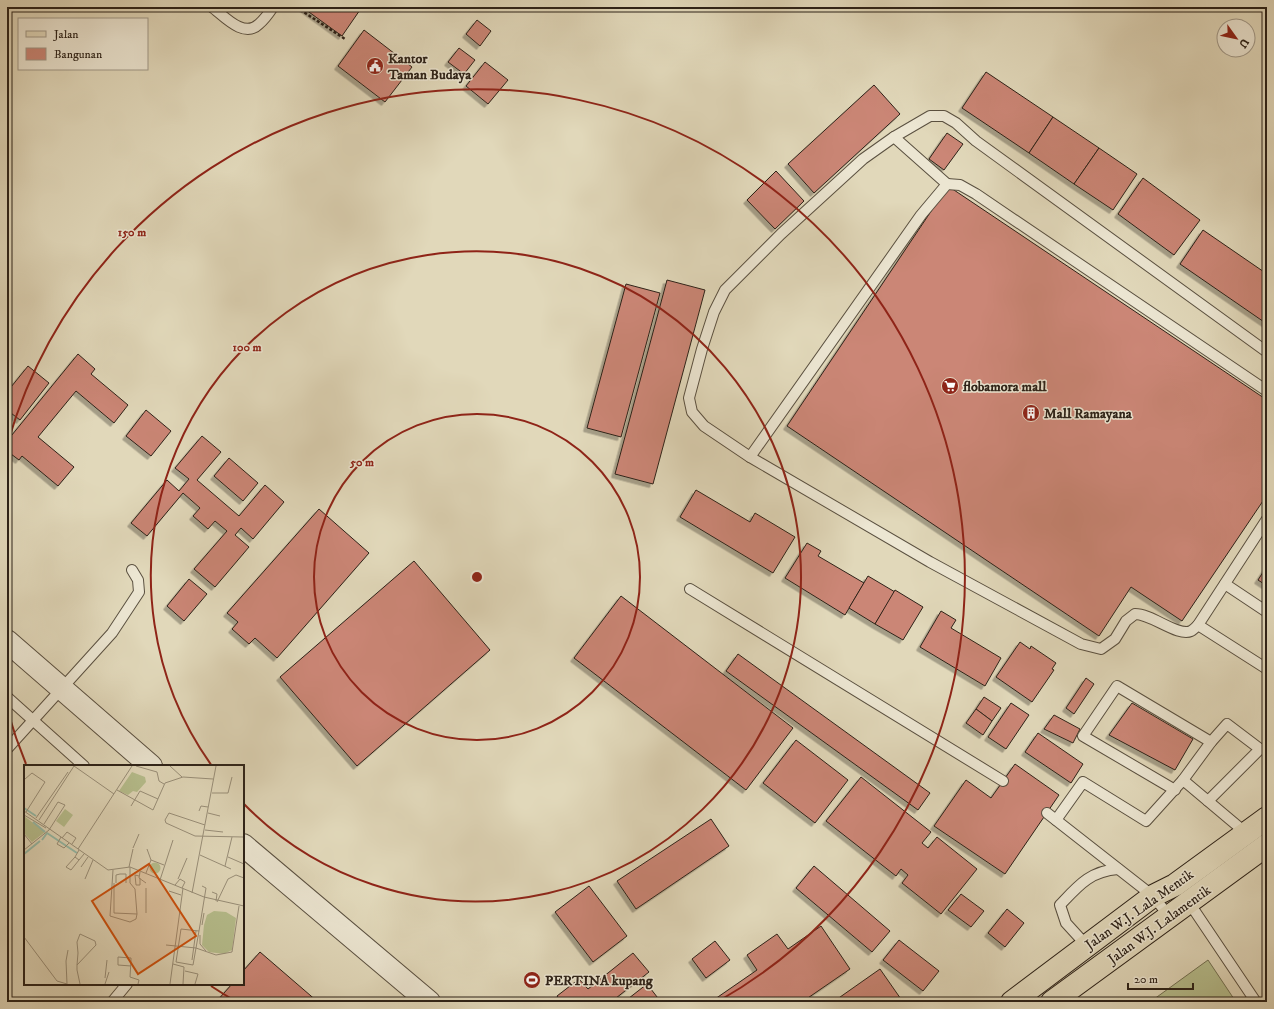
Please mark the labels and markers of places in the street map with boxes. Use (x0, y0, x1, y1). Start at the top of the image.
place label: Kantor Taman Budaya (387, 50, 472, 84)
public building icon: Kantor Taman Budaya (365, 56, 385, 76)
supermarket icon: flobamora mall (940, 376, 960, 396)
place label: flobamora mall (962, 378, 1047, 396)
building icon: Mall Ramayana (1021, 403, 1041, 423)
place label: Mall Ramayana (1044, 405, 1133, 423)
centre of rings (470, 570, 484, 584)
sports icon: PERTINA kupang (522, 970, 542, 990)
place label: PERTINA kupang (545, 972, 654, 990)

